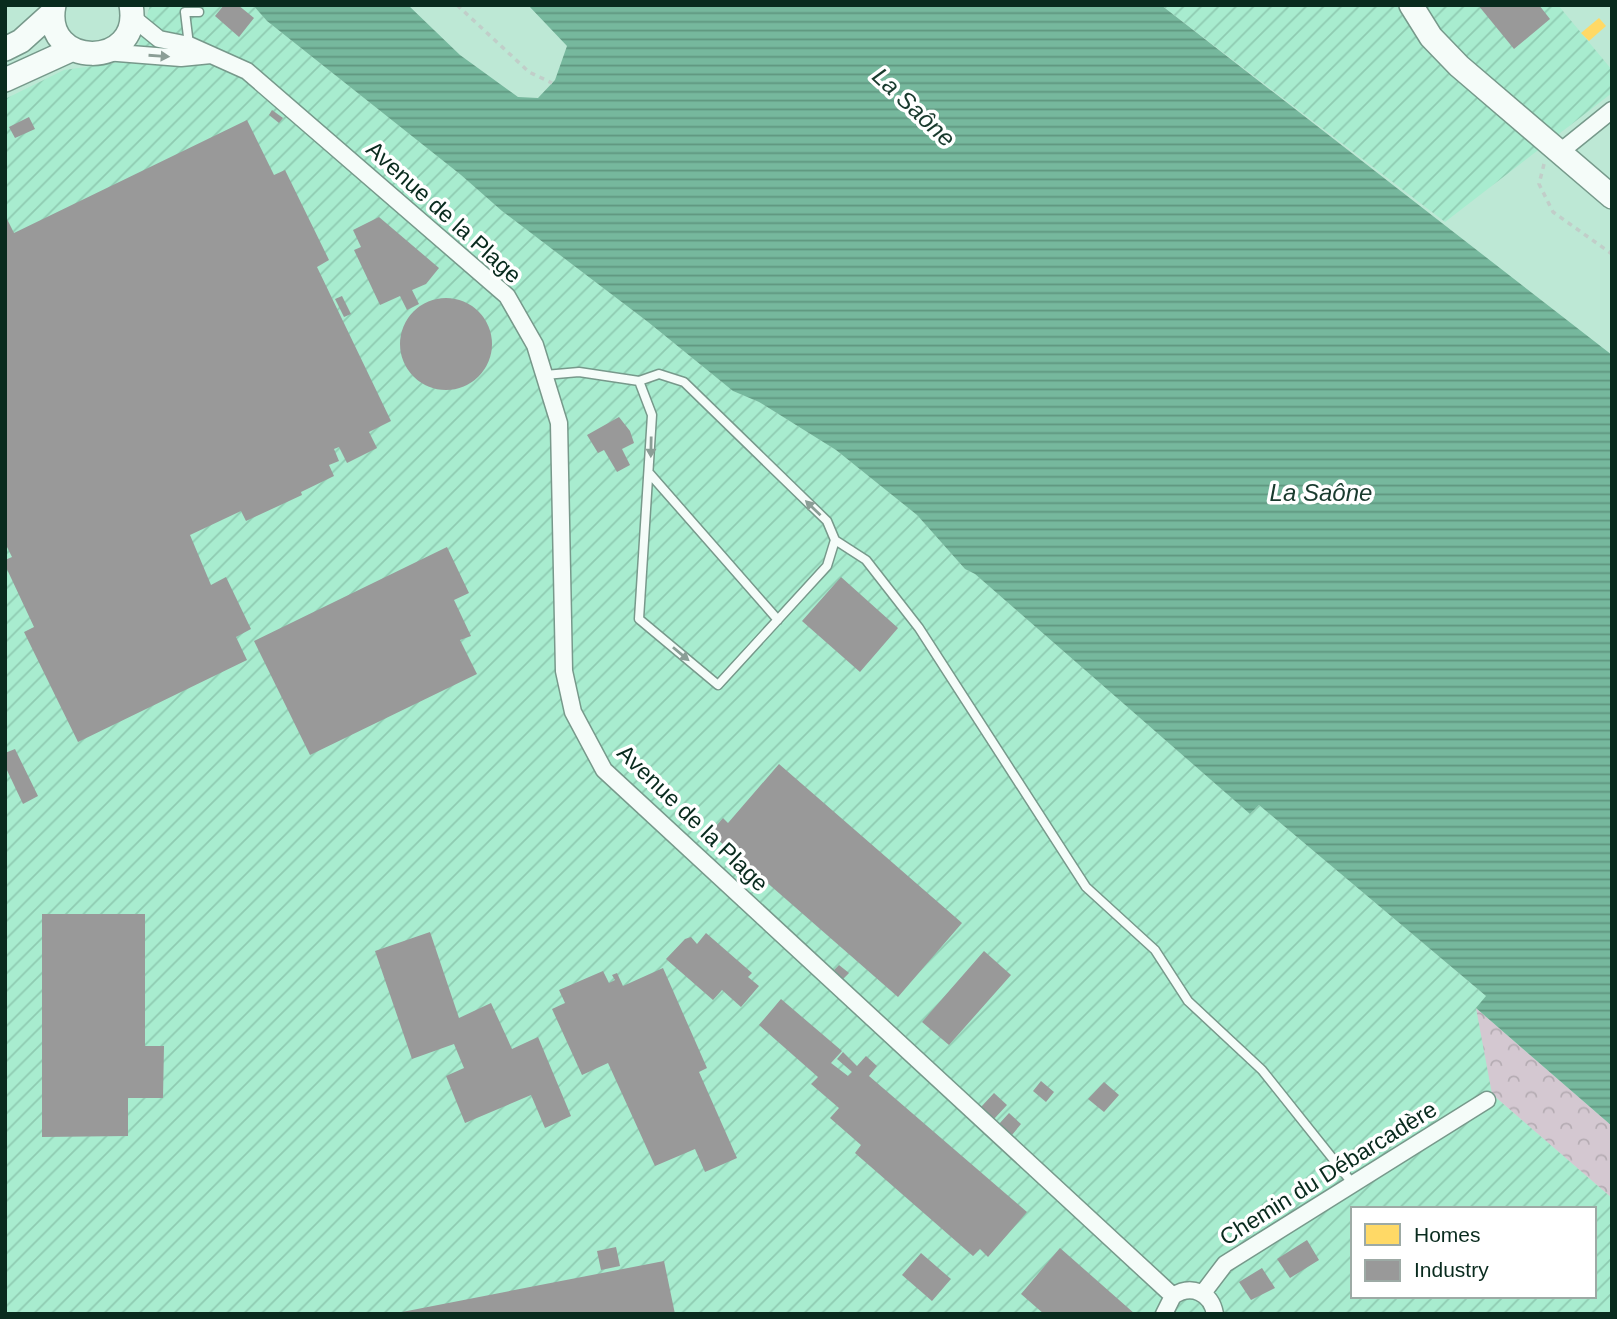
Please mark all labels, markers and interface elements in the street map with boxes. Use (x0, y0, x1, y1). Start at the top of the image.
one-way arrow (148, 51, 170, 62)
water label: La Saône (867, 62, 961, 152)
street label: Avenue de la Plage (361, 136, 527, 288)
one-way arrow (646, 436, 657, 458)
water label: La Saône (1270, 479, 1372, 506)
one-way arrow (805, 501, 822, 517)
one-way arrow (672, 647, 690, 662)
street label: Avenue de la Plage (612, 740, 774, 896)
street label: Chemin du Débarcadère (1215, 1096, 1441, 1250)
legend (1351, 1207, 1596, 1298)
text: Homes (1414, 1223, 1481, 1246)
text: Industry (1414, 1258, 1489, 1281)

